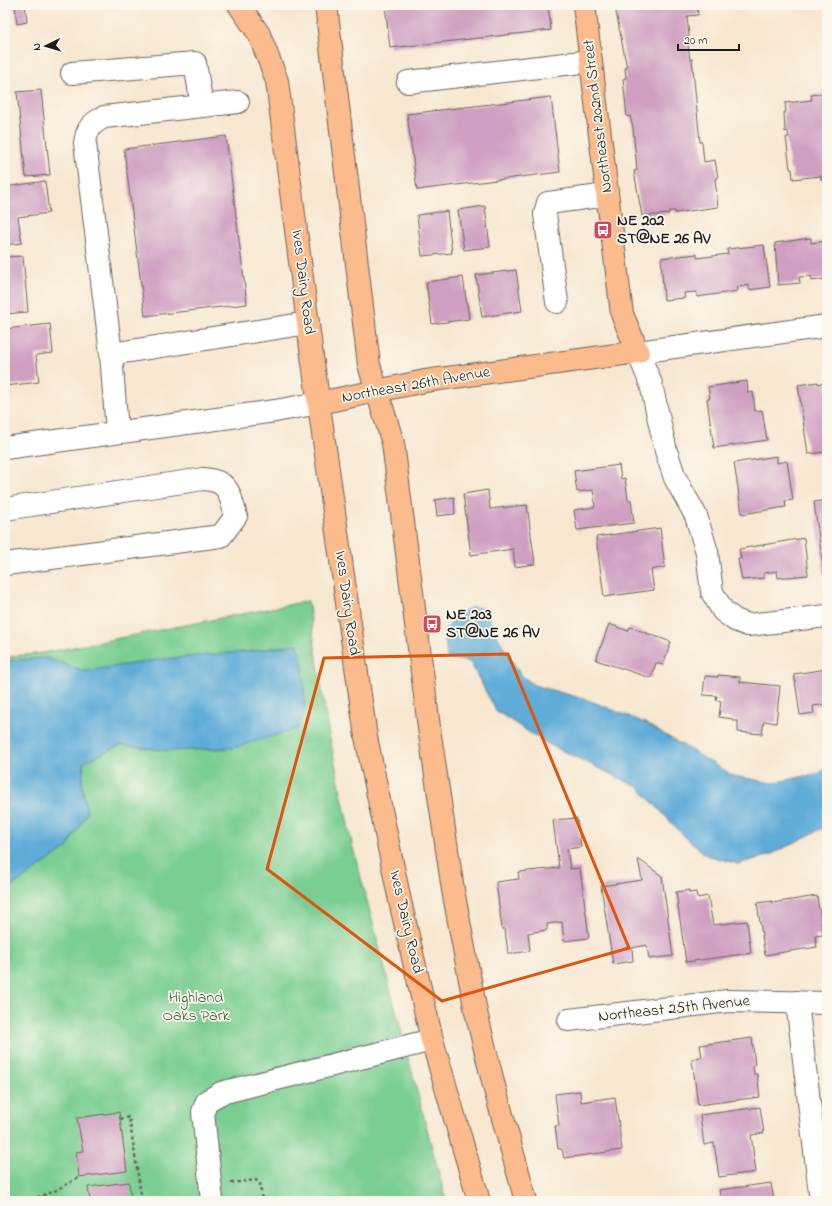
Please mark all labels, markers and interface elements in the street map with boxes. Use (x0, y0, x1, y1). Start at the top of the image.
north arrow (26, 26, 66, 66)
scale bar (678, 26, 739, 52)
text: 20 m (684, 32, 707, 50)
street label: Northeast 202nd Street (577, 37, 619, 194)
text: N (29, 42, 45, 51)
place label: NE 202 ST@NE 26 AV (617, 209, 711, 251)
bus stop icon: NE 202 ST@NE 26 AV (592, 219, 614, 241)
street label: Ives Dairy Road (285, 228, 321, 336)
street label: Northeast 26th Avenue (340, 360, 493, 410)
street label: Ives Dairy Road (328, 549, 366, 657)
place label: NE 203 ST@NE 26 AV (446, 603, 540, 645)
bus stop icon: NE 203 ST@NE 26 AV (421, 613, 443, 635)
street label: Ives Dairy Road (382, 868, 430, 976)
park label: Highland Oaks Park (162, 986, 231, 1028)
street label: Northeast 25th Avenue (597, 989, 752, 1029)

